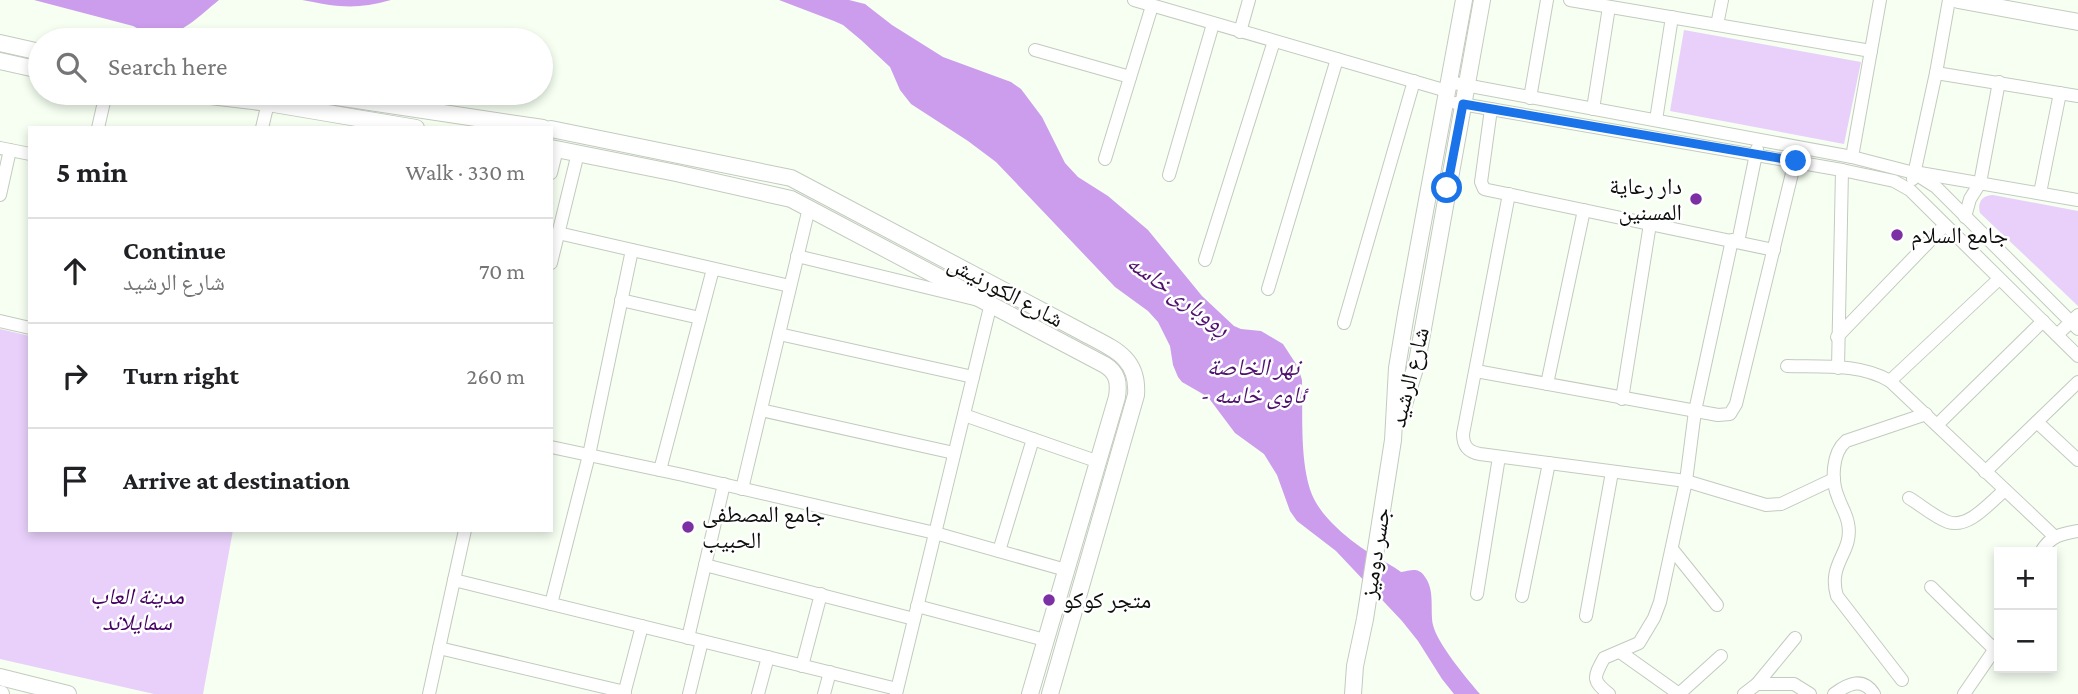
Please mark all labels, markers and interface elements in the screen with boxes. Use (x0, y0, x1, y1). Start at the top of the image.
search box (28, 28, 553, 105)
icon: search (52, 48, 90, 86)
text: Search here (108, 52, 227, 81)
route end (1780, 145, 1811, 176)
text: 5 min (56, 155, 128, 188)
text: Walk · 330 m (406, 159, 525, 185)
route start (1431, 172, 1462, 203)
place label: دار رعاية المسنين (1609, 173, 1682, 226)
marker: دار رعاية المسنين (1688, 191, 1704, 207)
place label: جامع السلام (1911, 222, 2008, 251)
marker: جامع السلام (1889, 227, 1905, 243)
text: Continue (123, 236, 226, 265)
water label: ڕووباری خاسە (1119, 248, 1236, 345)
street label: شارع الكورنيش (943, 250, 1068, 334)
icon: ahead (56, 252, 94, 290)
text: 70 m (479, 258, 525, 284)
text: شارع الرشيد (123, 269, 225, 295)
street label: شارع الرشيد (1384, 324, 1436, 430)
water label: نهر الخاصة - ئاوی خاسە (1201, 353, 1309, 410)
icon: right (56, 357, 94, 395)
text: Turn right (123, 361, 239, 390)
text: 260 m (467, 363, 525, 389)
icon: arrive (56, 462, 94, 500)
text: Arrive at destination (123, 466, 350, 495)
place label: جامع المصطفى الحبيب (702, 501, 825, 554)
street label: جسر دوميز (1355, 506, 1395, 601)
marker: جامع المصطفى الحبيب (680, 519, 696, 535)
map controls (1994, 547, 2057, 673)
button: + (1994, 547, 2057, 610)
park label: مدينة العاب سمايلاند (90, 583, 185, 635)
place label: متجر كوكو (1063, 587, 1151, 613)
marker: متجر كوكو (1041, 592, 1057, 608)
button: − (1994, 610, 2057, 673)

